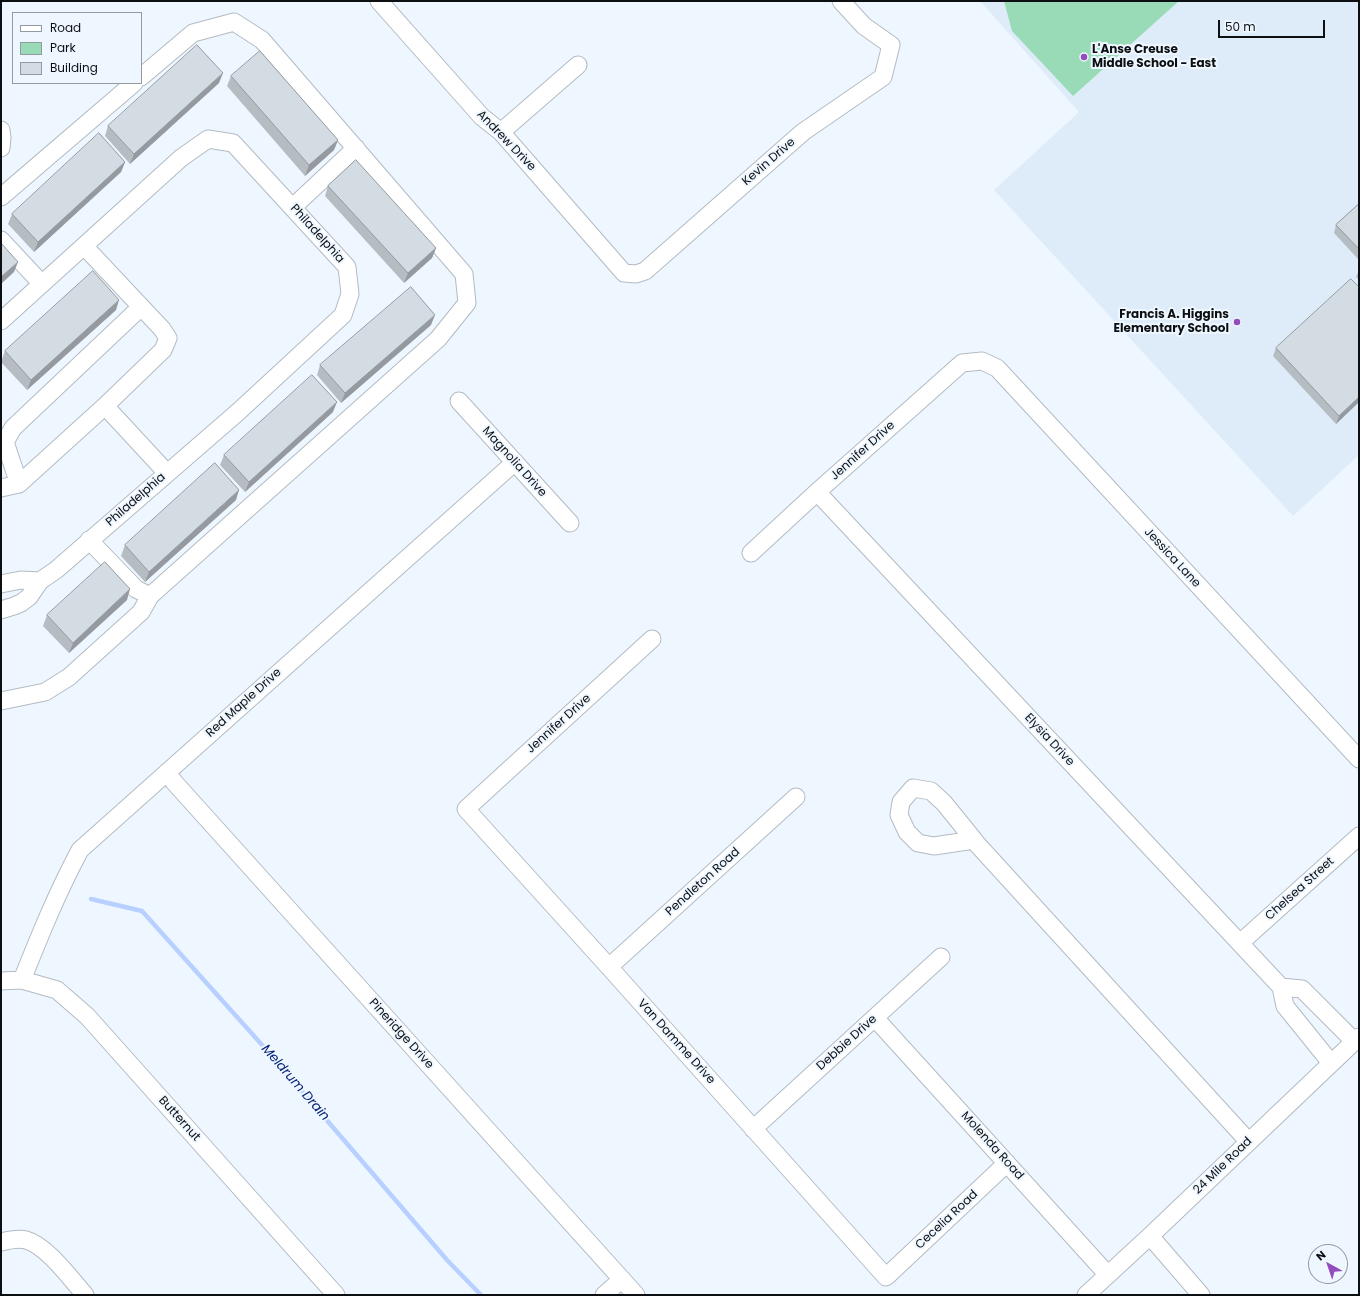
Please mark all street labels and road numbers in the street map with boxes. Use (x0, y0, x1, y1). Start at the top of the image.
street label: Andrew Drive (473, 108, 539, 174)
street label: Kevin Drive (740, 135, 798, 189)
street label: Philadelphia (287, 202, 347, 266)
street label: Jennifer Drive (828, 418, 898, 484)
street label: Magnolia Drive (479, 424, 549, 500)
street label: Philadelphia (103, 470, 169, 530)
street label: Jessica Lane (1141, 525, 1203, 591)
street label: Red Maple Drive (203, 665, 285, 741)
street label: Jennifer Drive (524, 691, 594, 757)
street label: Elysia Drive (1021, 711, 1077, 769)
street label: Pendleton Road (663, 845, 743, 919)
street label: Chelsea Street (1263, 854, 1337, 924)
street label: Pineridge Drive (366, 996, 436, 1072)
street label: Van Damme Drive (634, 997, 718, 1087)
street label: Debbie Drive (814, 1012, 880, 1074)
street label: Butternut (155, 1094, 203, 1144)
street label: Molenda Road (958, 1109, 1026, 1183)
street label: 24 Mile Road (1191, 1135, 1255, 1197)
street label: Cecelia Road (913, 1188, 981, 1252)

